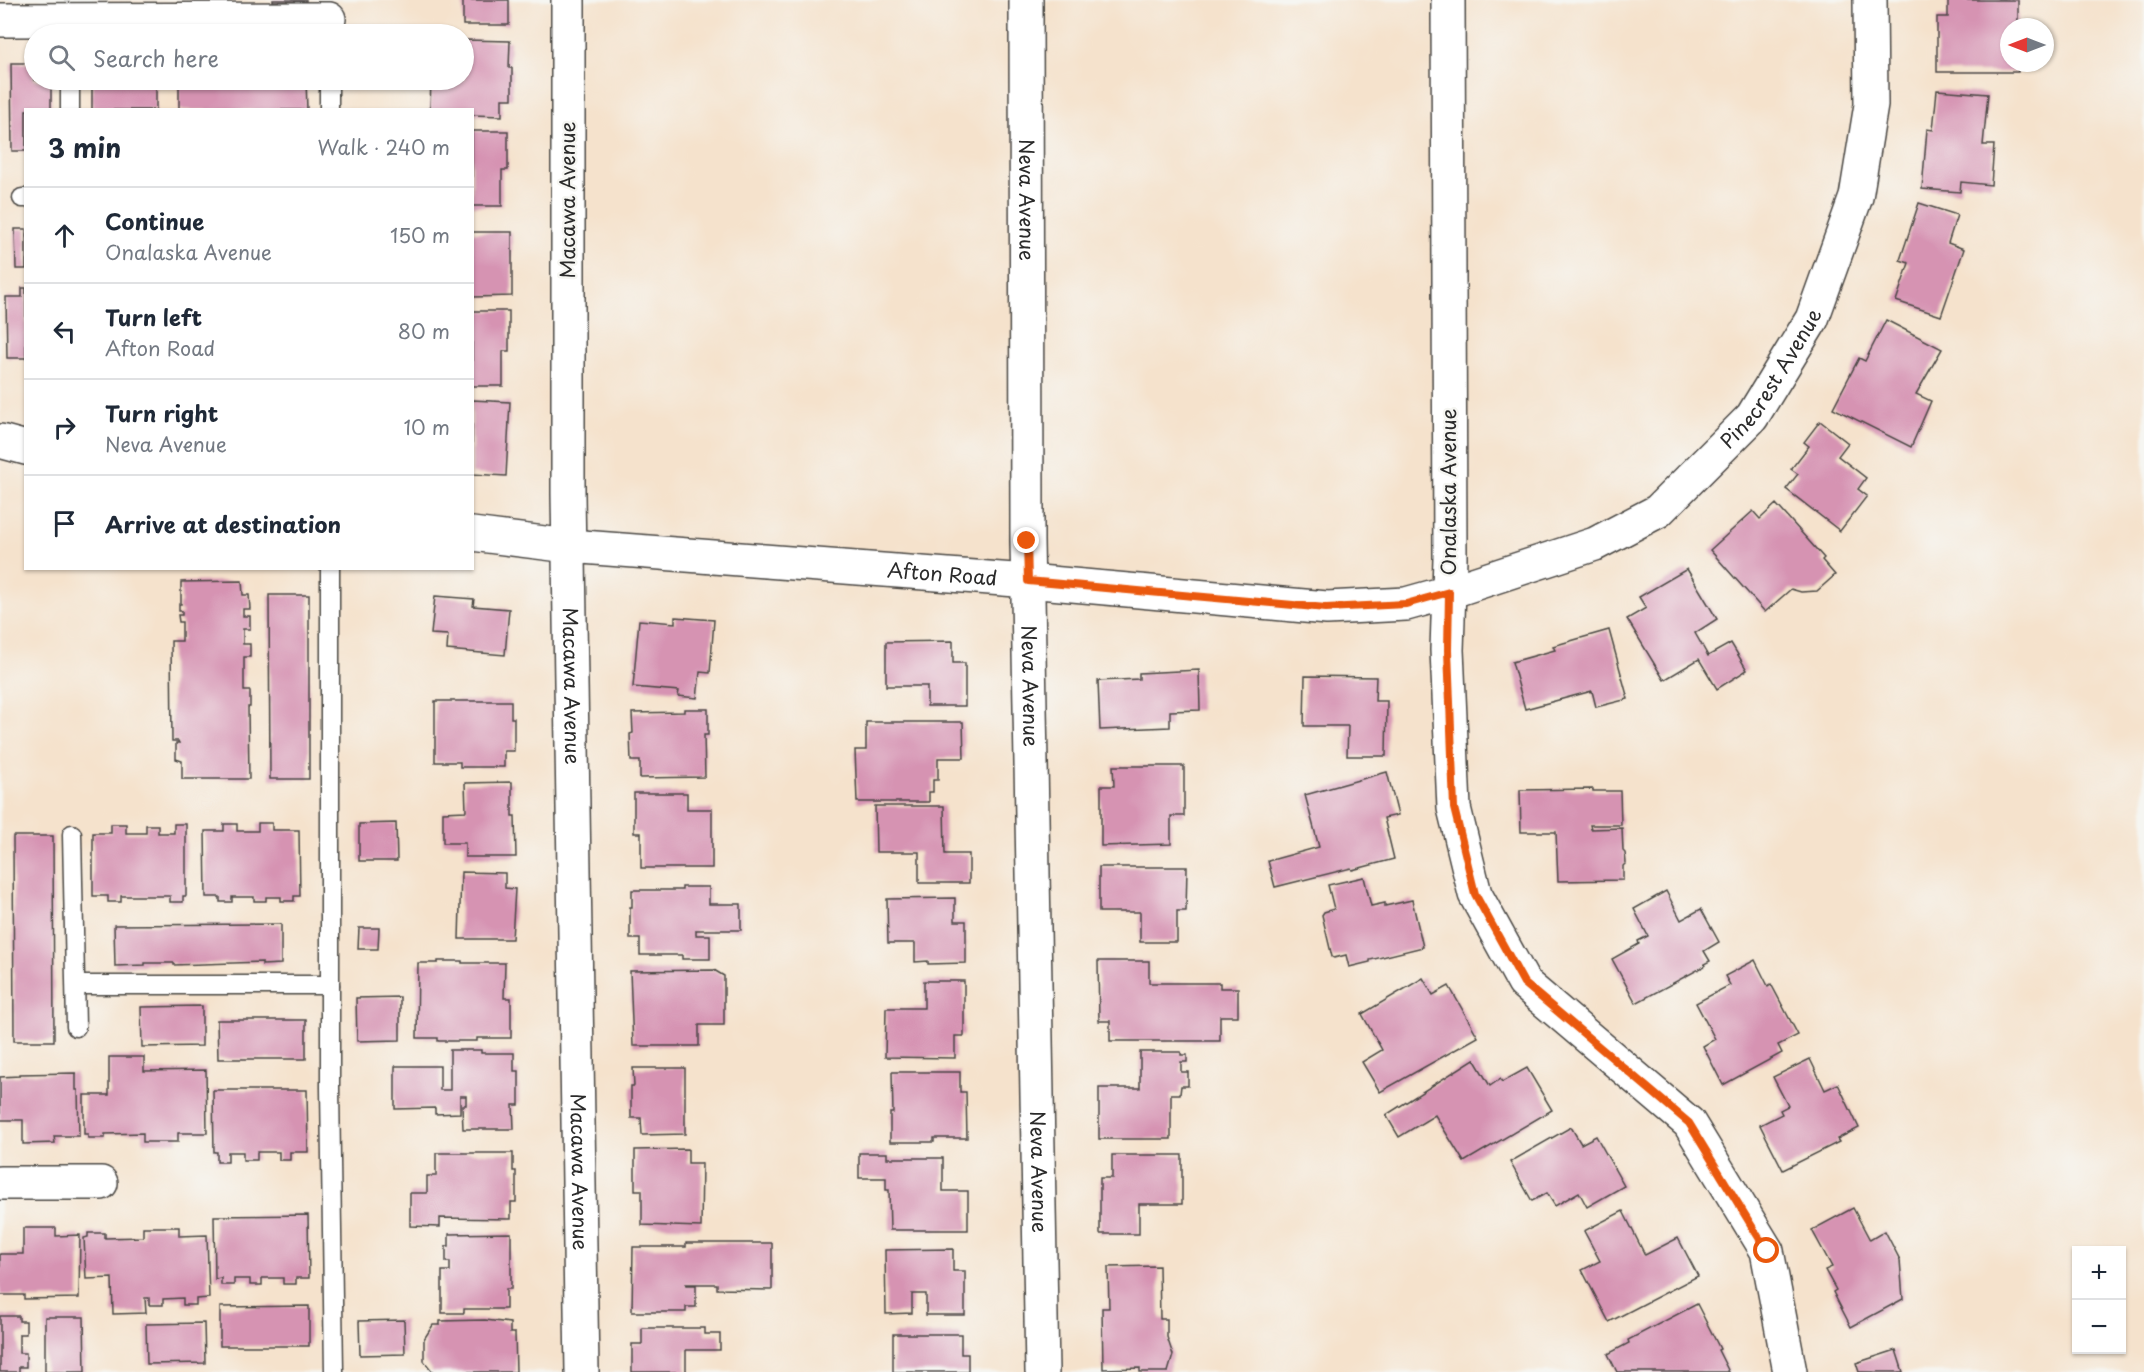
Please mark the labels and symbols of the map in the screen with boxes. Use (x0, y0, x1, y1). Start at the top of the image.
north arrow (2000, 18, 2054, 72)
street label: Macawa Avenue (552, 121, 582, 278)
street label: Neva Avenue (1012, 139, 1042, 261)
street label: Pinecrest Avenue (1713, 305, 1828, 455)
street label: Onalaska Avenue (1433, 408, 1463, 575)
route end (1013, 527, 1039, 553)
street label: Afton Road (886, 554, 998, 593)
street label: Macawa Avenue (556, 607, 588, 765)
street label: Neva Avenue (1015, 625, 1047, 747)
street label: Macawa Avenue (564, 1093, 596, 1251)
street label: Neva Avenue (1023, 1111, 1055, 1233)
route start (1753, 1237, 1779, 1263)

